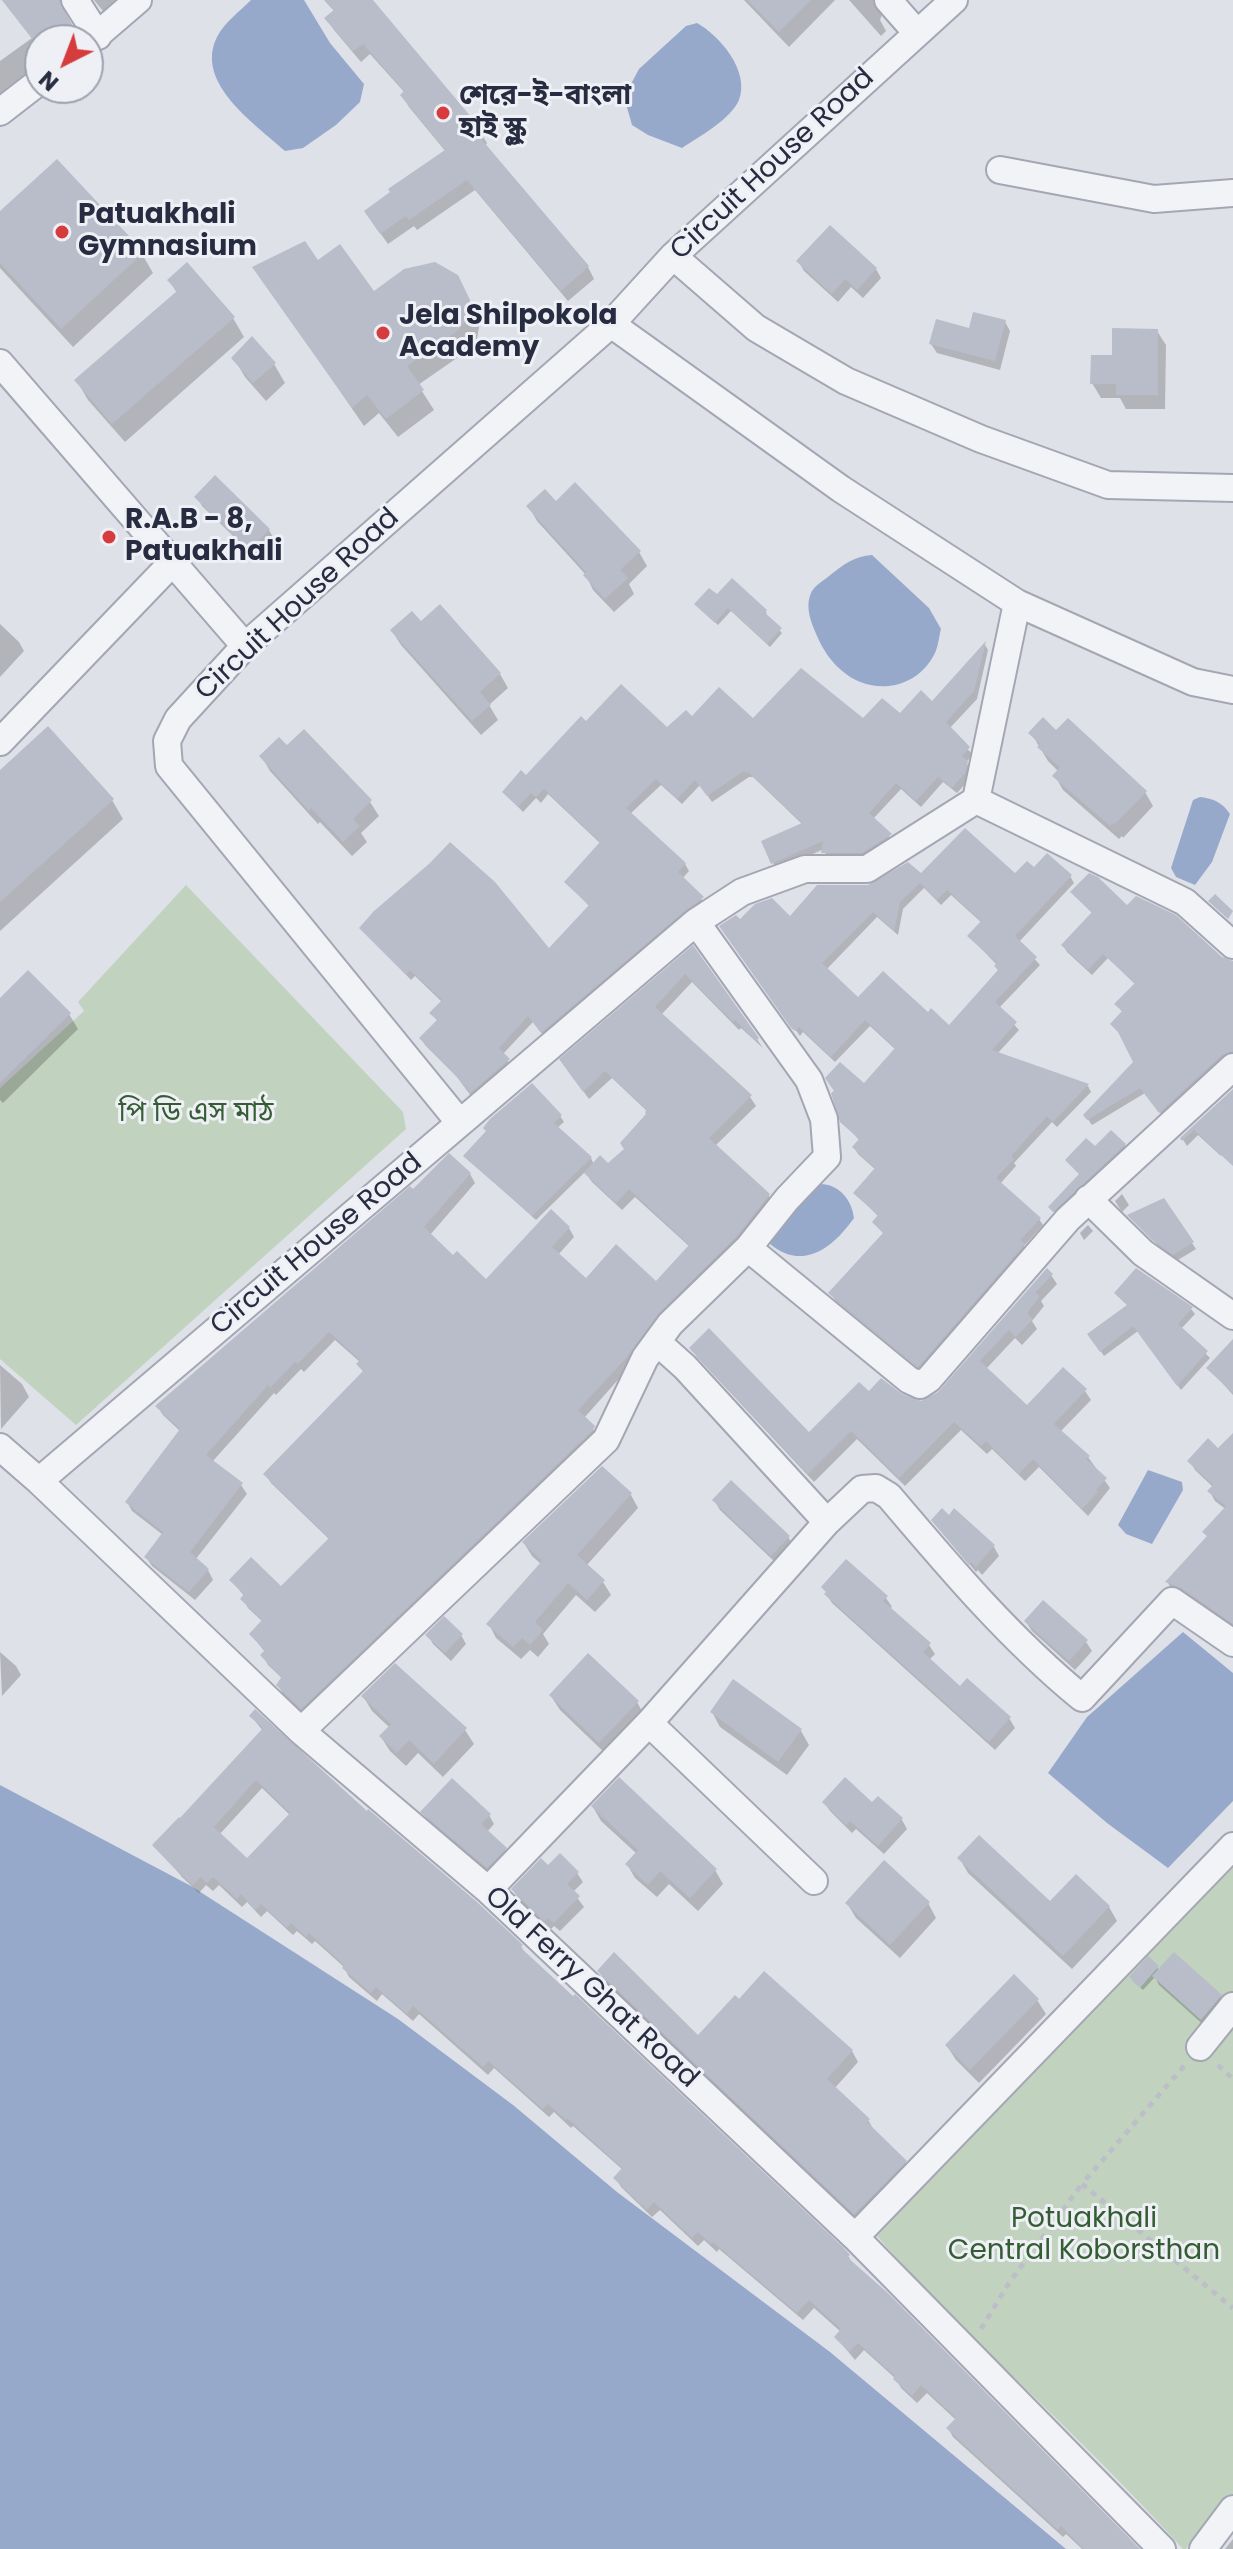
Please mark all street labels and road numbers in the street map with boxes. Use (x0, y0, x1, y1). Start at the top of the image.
street label: Circuit House Road (664, 62, 882, 268)
street label: Circuit House Road (189, 502, 407, 708)
street label: Circuit House Road (204, 1147, 430, 1343)
street label: Old Ferry Ghat Road (477, 1880, 705, 2096)

